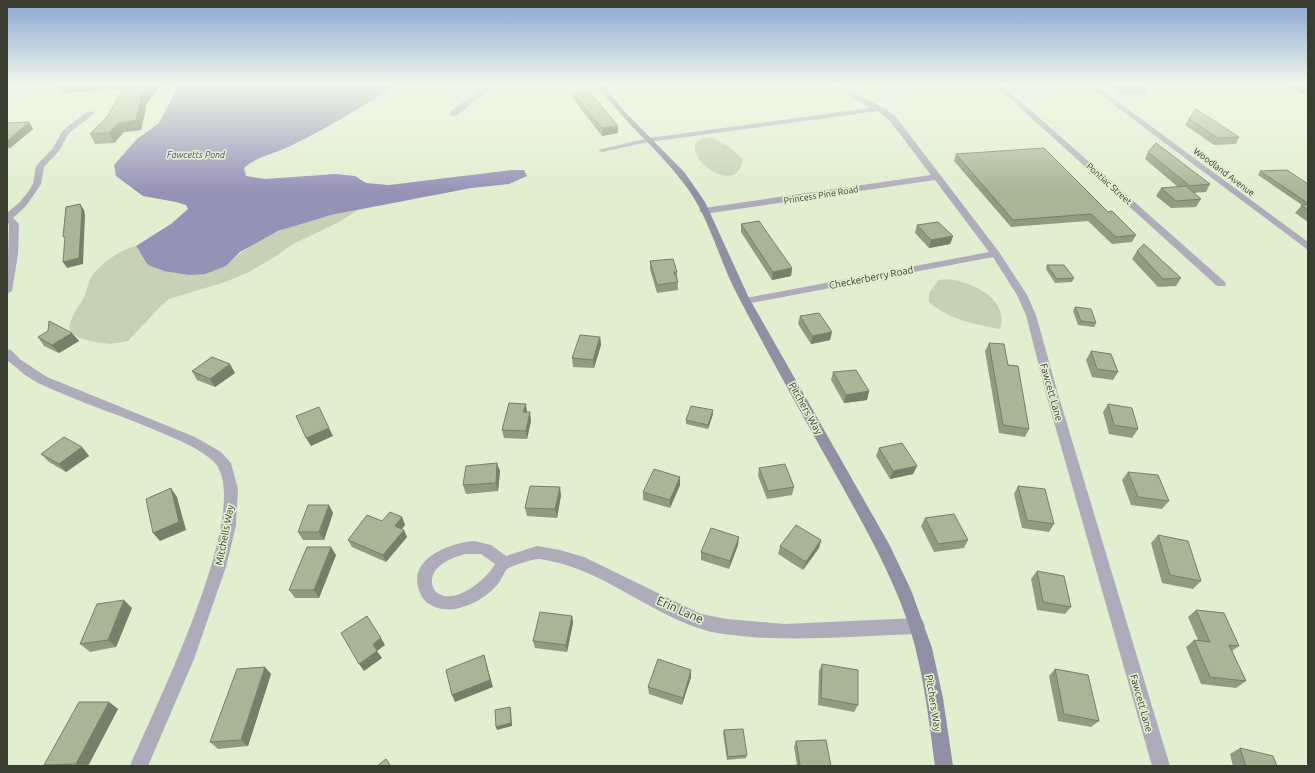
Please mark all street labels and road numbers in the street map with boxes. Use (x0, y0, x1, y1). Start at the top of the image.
street label: Woodland Avenue (1192, 146, 1256, 198)
street label: Pontiac Street (1084, 161, 1134, 207)
street label: Princess Pine Road (783, 184, 859, 206)
street label: Checkerberry Road (828, 264, 914, 291)
street label: Fawcett Lane (1038, 362, 1065, 422)
street label: Pitchers Way (787, 380, 824, 436)
street label: Mitchells Way (213, 504, 236, 566)
street label: Erin Lane (655, 594, 705, 626)
street label: Fawcett Lane (1128, 673, 1155, 733)
street label: Pitchers Way (924, 674, 943, 733)

